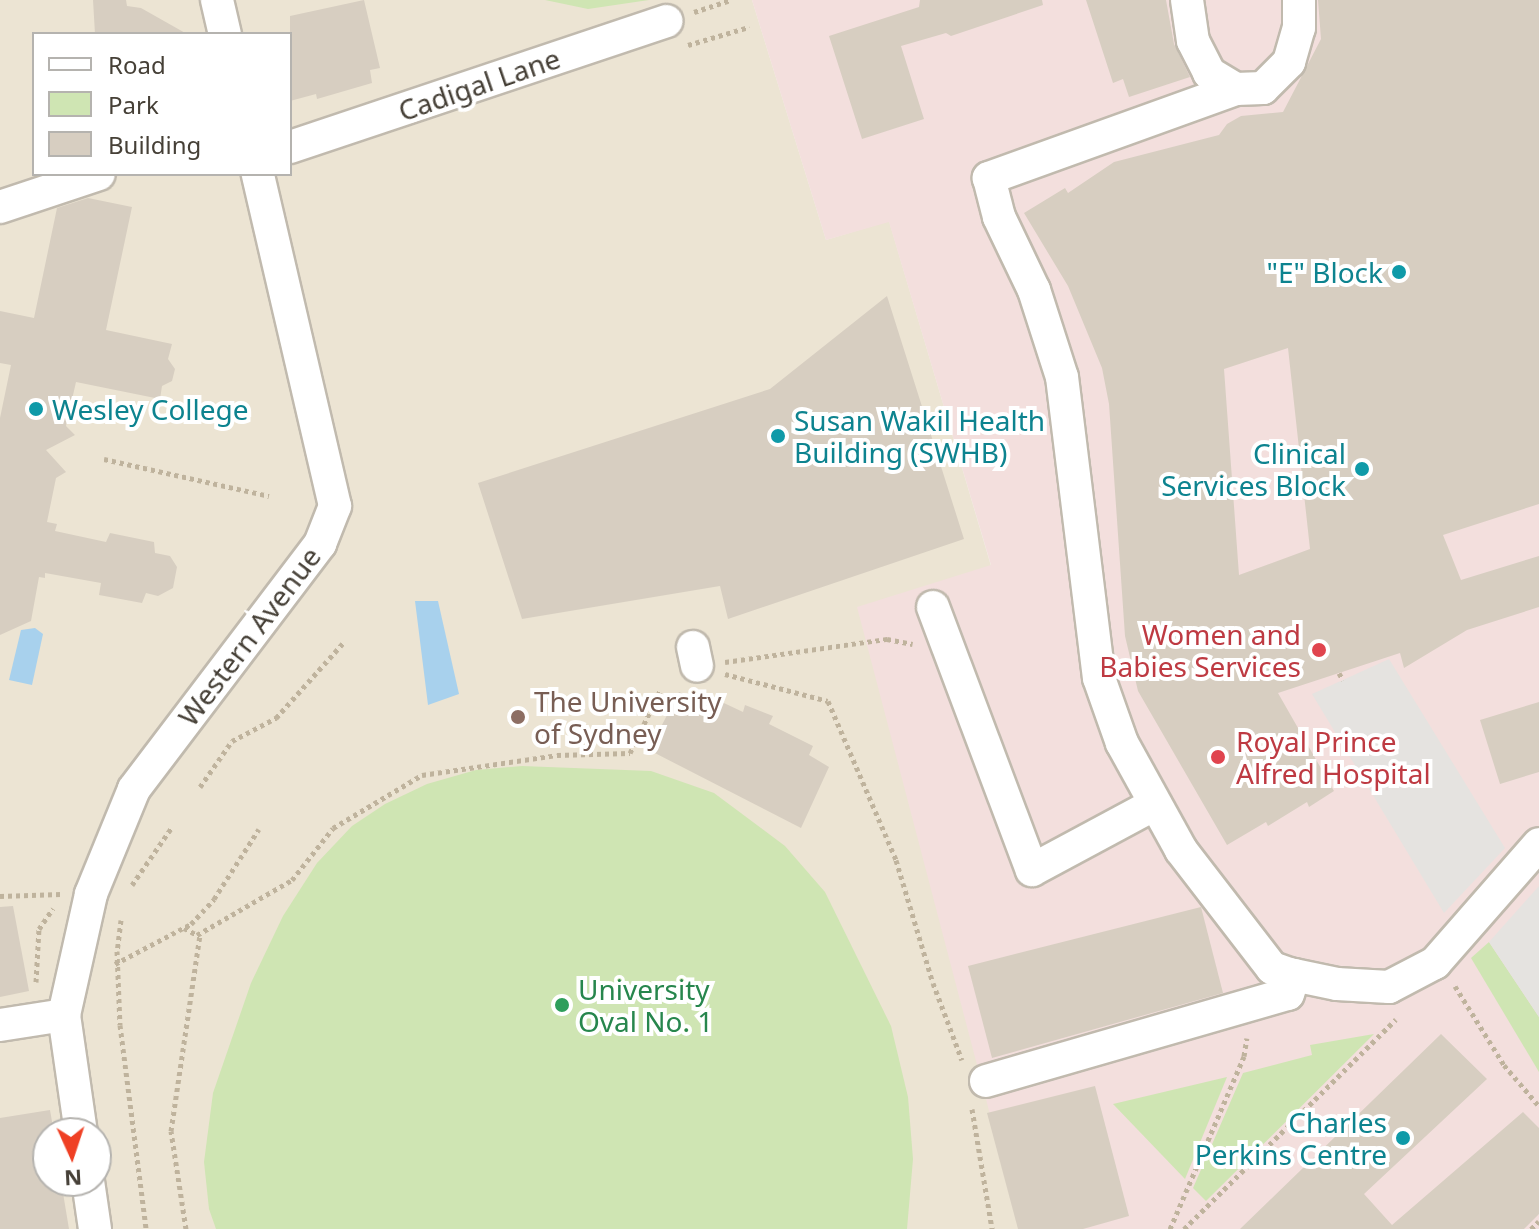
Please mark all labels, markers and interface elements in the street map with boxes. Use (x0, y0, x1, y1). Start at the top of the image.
legend (32, 32, 292, 176)
street label: Cadigal Lane (394, 41, 564, 127)
text: Road (108, 48, 166, 81)
text: Park (108, 88, 159, 121)
text: Building (108, 128, 201, 161)
place label: "E" Block (1267, 255, 1383, 289)
marker: "E" Block (1390, 263, 1408, 281)
place label: Wesley College (52, 392, 249, 426)
marker: Wesley College (27, 400, 45, 418)
place label: Susan Wakil Health Building (SWHB) (794, 403, 1045, 469)
marker: Susan Wakil Health Building (SWHB) (769, 427, 787, 445)
place label: Clinical Services Block (1161, 436, 1346, 502)
marker: Clinical Services Block (1353, 460, 1371, 478)
street label: Western Avenue (171, 540, 327, 732)
place label: Women and Babies Services (1099, 617, 1301, 683)
marker: Women and Babies Services (1308, 639, 1330, 661)
place label: The University of Sydney (534, 684, 722, 750)
marker: The University of Sydney (509, 708, 527, 726)
place label: Royal Prince Alfred Hospital (1236, 724, 1431, 790)
marker: Royal Prince Alfred Hospital (1207, 746, 1229, 768)
place label: University Oval No. 1 (578, 972, 713, 1038)
marker: University Oval No. 1 (553, 996, 571, 1014)
place label: Charles Perkins Centre (1195, 1105, 1387, 1171)
north arrow (32, 1117, 112, 1197)
marker: Charles Perkins Centre (1394, 1129, 1412, 1147)
text: N (63, 1164, 83, 1194)

